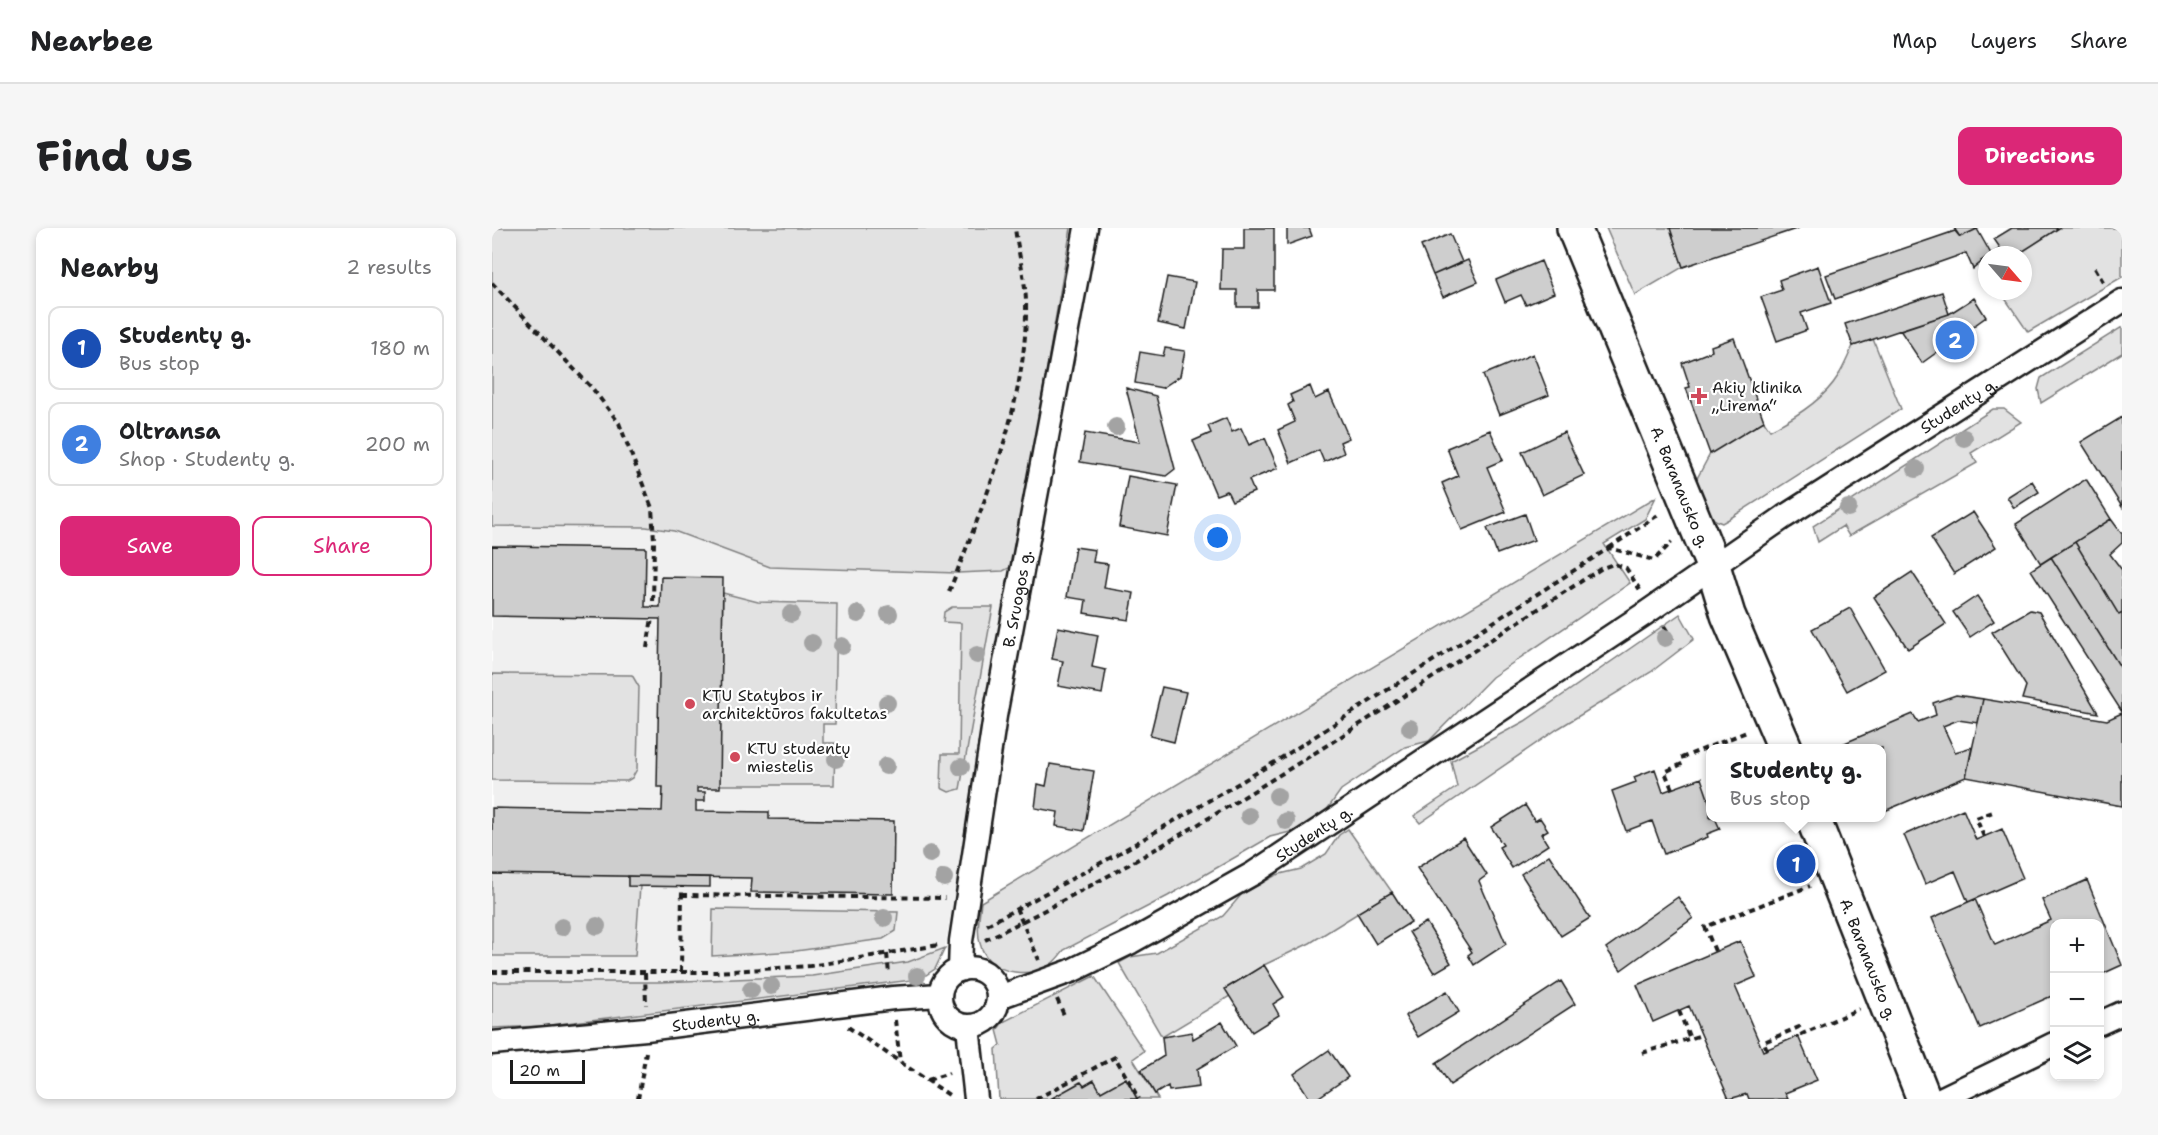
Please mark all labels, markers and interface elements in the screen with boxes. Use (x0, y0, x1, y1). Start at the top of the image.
text: Nearbee (30, 22, 153, 60)
text: Map (1892, 27, 1937, 55)
text: Layers (1970, 27, 2037, 55)
text: Share (2070, 27, 2128, 55)
button: Directions (1958, 127, 2122, 185)
text: Find us (36, 128, 193, 184)
north arrow (1978, 246, 2032, 300)
text: Nearby (60, 250, 159, 285)
text: 2 results (346, 254, 432, 280)
pin: 2 (1936, 318, 1974, 362)
text: Studentų g. (119, 321, 252, 350)
text: 1 (77, 335, 86, 361)
text: 180 m (370, 335, 430, 361)
text: Bus stop (119, 350, 200, 376)
street label: Studentų g. (1916, 373, 2002, 438)
place label: Akių klinika „Lirema“ (1711, 377, 1802, 416)
marker: Akių klinika „Lirema“ (1690, 387, 1708, 405)
text: Oltransa (119, 417, 220, 446)
street label: A. Baranausko g. (1646, 423, 1714, 551)
text: 2 (75, 431, 89, 457)
text: 200 m (365, 431, 430, 457)
text: Shop · Studentų g. (119, 446, 295, 472)
button: Save (60, 516, 240, 576)
button: Share (252, 516, 432, 576)
your location (1203, 523, 1232, 552)
street label: B. Sruogos g. (998, 548, 1037, 649)
place label: KTU Statybos ir architektūros fakultetas (702, 685, 887, 724)
marker: KTU Statybos ir architektūros fakultetas (683, 697, 697, 711)
place label: KTU studentų miestelis (747, 738, 851, 777)
popup (1706, 744, 1886, 822)
marker: KTU studentų miestelis (728, 750, 742, 764)
text: Studentų g. (1730, 756, 1862, 785)
text: Bus stop (1730, 785, 1810, 811)
street label: Studentų g. (1272, 801, 1357, 867)
pin: 1 (1776, 842, 1816, 886)
street label: A. Baranausko g. (1835, 895, 1902, 1024)
map controls (2050, 919, 2104, 1081)
button: + (2050, 919, 2104, 973)
button: − (2050, 973, 2104, 1027)
street label: Studentų g. (671, 1005, 761, 1037)
button: layers (2050, 1027, 2104, 1081)
scale bar (510, 1057, 585, 1084)
text: 20 m (519, 1060, 560, 1081)

